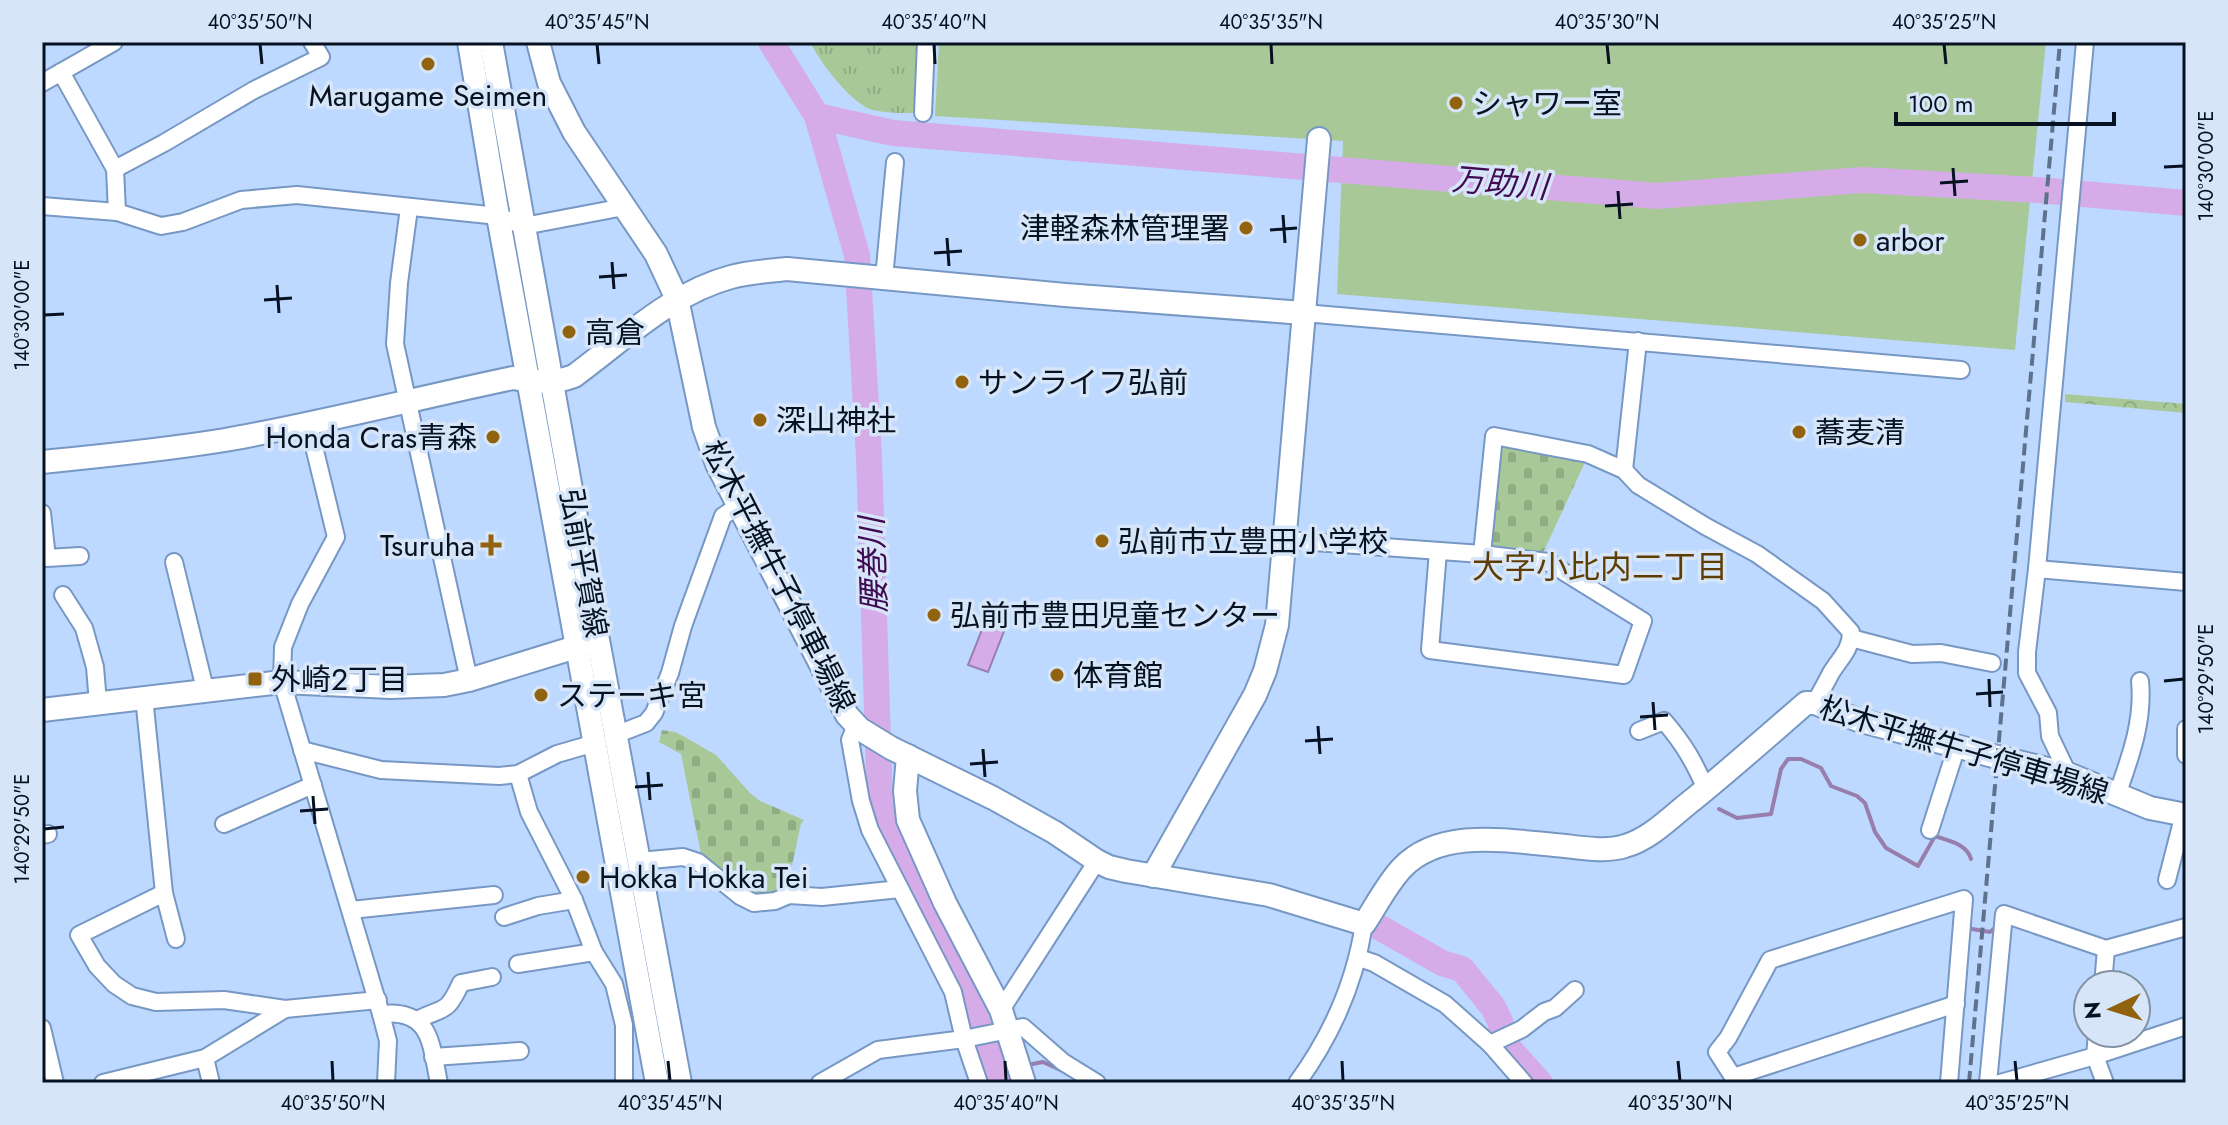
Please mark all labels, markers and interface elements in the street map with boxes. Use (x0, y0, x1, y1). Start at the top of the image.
text: 40°35'50"N (207, 8, 313, 37)
text: 40°35'45"N (545, 8, 649, 37)
text: 40°35'40"N (881, 8, 987, 37)
text: 40°35'35"N (1219, 8, 1323, 37)
text: 40°35'30"N (1555, 8, 1659, 37)
text: 40°35'25"N (1892, 8, 1996, 37)
marker: Marugame Seimen (419, 55, 437, 73)
place label: Marugame Seimen (309, 74, 547, 117)
scale bar (1896, 76, 2114, 126)
place label: シャワー室 (1472, 82, 1622, 125)
text: 100 m (1908, 86, 1974, 121)
marker: シャワー室 (1447, 94, 1465, 112)
text: 140°30'00"E (2192, 110, 2221, 222)
water label: 万助川 (1450, 156, 1553, 210)
place label: 津軽森林管理署 (1020, 207, 1230, 250)
marker: 津軽森林管理署 (1237, 219, 1255, 237)
place label: arbor (1876, 219, 1945, 262)
marker: arbor (1851, 231, 1869, 249)
text: 140°30'00"E (8, 259, 37, 371)
place label: 高倉 (585, 311, 645, 354)
marker: 高倉 (560, 323, 578, 341)
place label: サンライフ弘前 (978, 361, 1188, 404)
marker: サンライフ弘前 (953, 373, 971, 391)
place label: 深山神社 (776, 399, 896, 442)
marker: 深山神社 (751, 411, 769, 429)
place label: 蕎麦清 (1815, 411, 1905, 454)
place label: Honda Cras青森 (266, 416, 477, 459)
marker: 蕎麦清 (1790, 423, 1808, 441)
marker: Honda Cras青森 (484, 428, 502, 446)
street label: 松木平撫牛子停車場線 (692, 433, 866, 719)
street label: 弘前平賀線 (550, 485, 618, 641)
water label: 腰巻川 (848, 513, 898, 614)
place label: 弘前市立豊田小学校 (1118, 520, 1388, 563)
place label: Tsuruha (380, 524, 475, 567)
marker: 弘前市立豊田小学校 (1093, 532, 1111, 550)
marker: Tsuruha (482, 536, 500, 554)
district label: 大字小比内二丁目 (1472, 544, 1728, 590)
place label: 弘前市豊田児童センター (950, 594, 1280, 637)
marker: 弘前市豊田児童センター (925, 606, 943, 624)
text: 140°29'50"E (2192, 624, 2221, 734)
place label: 体育館 (1073, 654, 1163, 697)
place label: 外崎2丁目 (271, 658, 408, 701)
marker: 体育館 (1048, 666, 1066, 684)
marker: 外崎2丁目 (246, 670, 264, 688)
place label: ステーキ宮 (557, 674, 707, 717)
marker: ステーキ宮 (532, 686, 550, 704)
street label: 松木平撫牛子停車場線 (1814, 686, 2114, 814)
text: 140°29'50"E (8, 774, 37, 884)
place label: Hokka Hokka Tei (599, 856, 809, 899)
marker: Hokka Hokka Tei (574, 868, 592, 886)
north arrow (2072, 969, 2152, 1049)
text: N (2075, 1001, 2109, 1020)
text: 40°35'50"N (280, 1089, 386, 1118)
text: 40°35'45"N (618, 1089, 722, 1118)
text: 40°35'40"N (953, 1089, 1059, 1118)
text: 40°35'35"N (1291, 1089, 1395, 1118)
text: 40°35'30"N (1628, 1089, 1732, 1118)
text: 40°35'25"N (1965, 1089, 2069, 1118)

